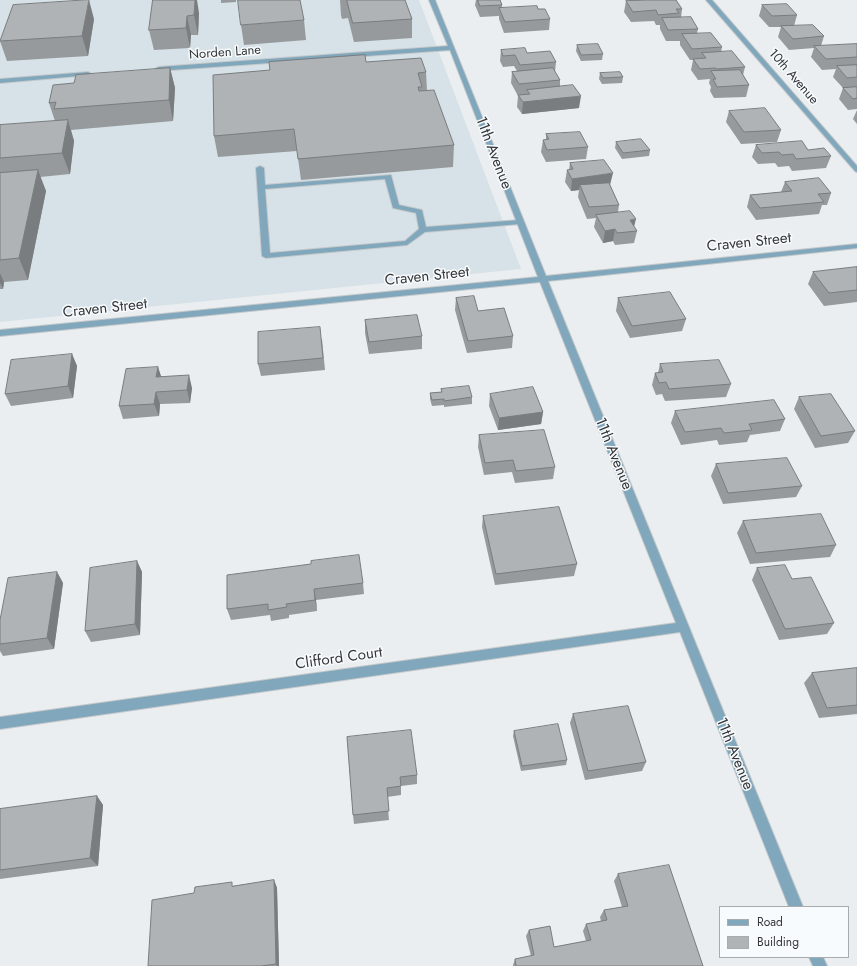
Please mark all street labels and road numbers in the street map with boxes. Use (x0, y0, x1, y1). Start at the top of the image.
street label: Norden Lane (189, 43, 261, 63)
street label: 10th Avenue (765, 46, 821, 108)
street label: 11th Avenue (471, 114, 515, 192)
street label: Craven Street (706, 230, 792, 256)
street label: Craven Street (384, 264, 470, 290)
street label: Craven Street (62, 296, 148, 322)
street label: 11th Avenue (590, 415, 636, 493)
street label: Clifford Court (294, 644, 384, 674)
street label: 11th Avenue (711, 715, 757, 793)

